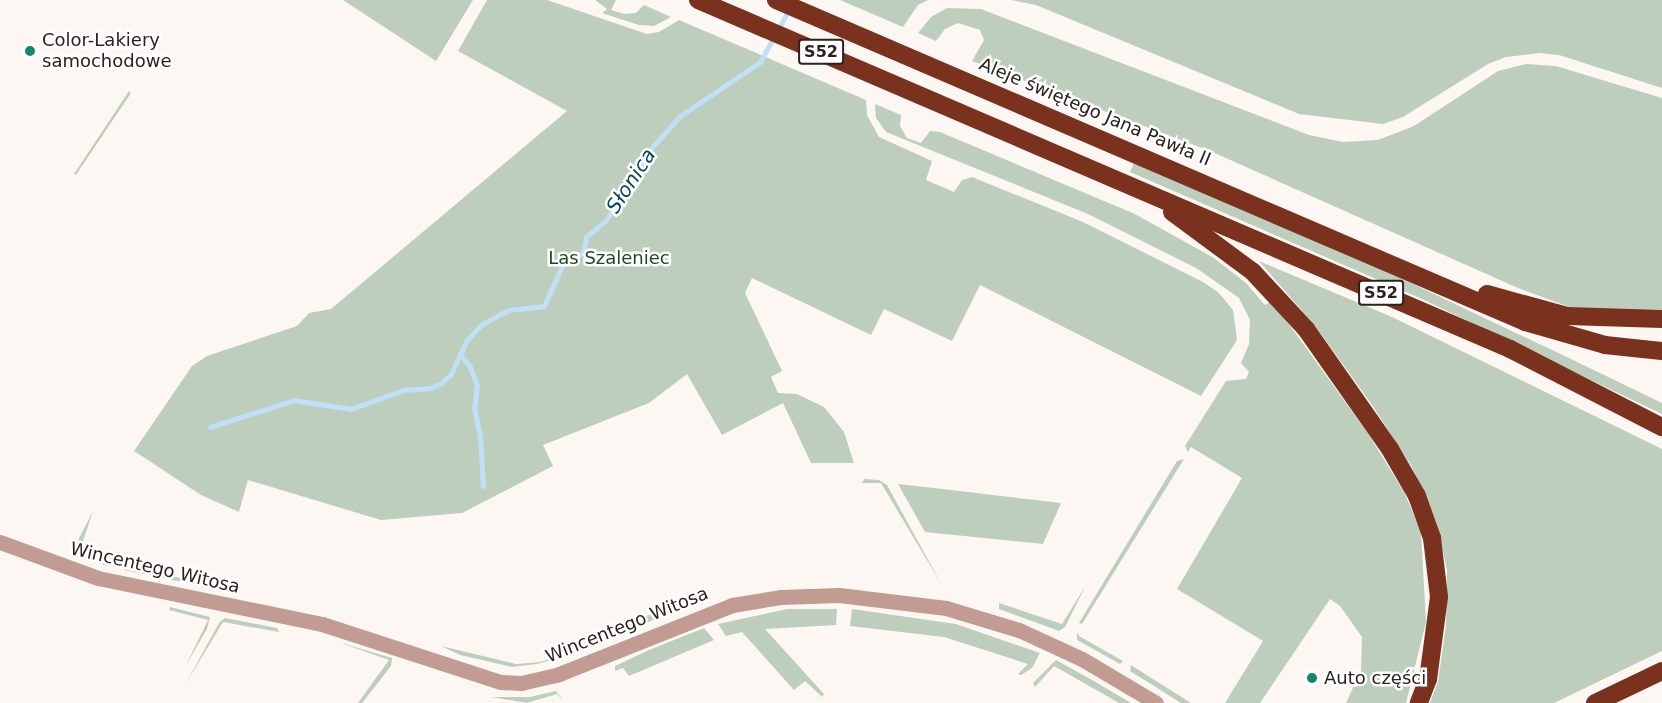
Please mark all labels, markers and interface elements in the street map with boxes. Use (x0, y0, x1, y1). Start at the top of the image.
place label: Color-Lakiery samochodowe (42, 30, 172, 72)
road number: S52 (797, 39, 845, 65)
marker: Color-Lakiery samochodowe (23, 44, 37, 58)
street label: Aleje świętego Jana Pawła II (976, 53, 1214, 171)
water label: Słonica (601, 144, 661, 218)
park label: Las Szaleniec (548, 247, 670, 269)
road number: S52 (1357, 280, 1405, 306)
street label: Wincentego Witosa (68, 538, 242, 598)
street label: Wincentego Witosa (543, 583, 711, 667)
place label: Auto części (1324, 667, 1426, 689)
marker: Auto części (1305, 671, 1319, 685)

